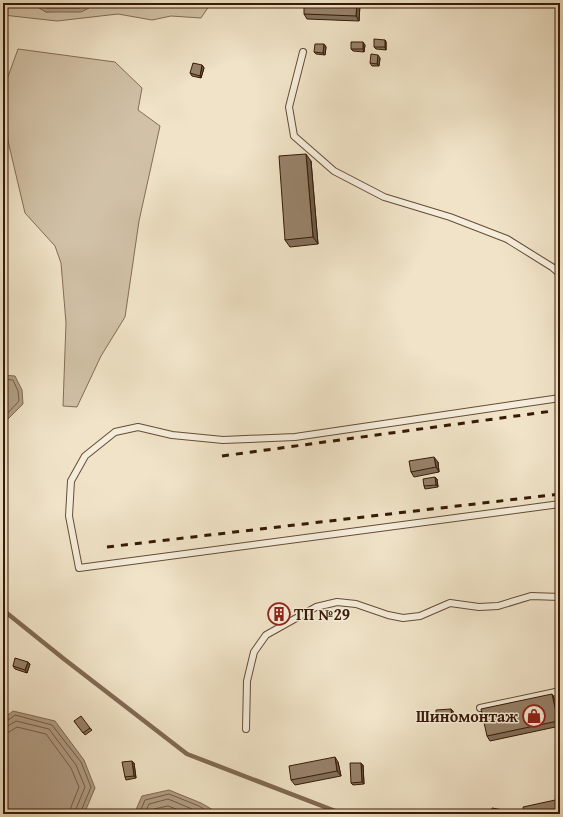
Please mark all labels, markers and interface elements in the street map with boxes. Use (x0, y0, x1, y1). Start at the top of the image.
building icon: ТП №29 (266, 601, 292, 627)
place label: ТП №29 (294, 602, 350, 626)
shop icon: Шиномонтаж (521, 703, 547, 729)
place label: Шиномонтаж (416, 704, 518, 728)

